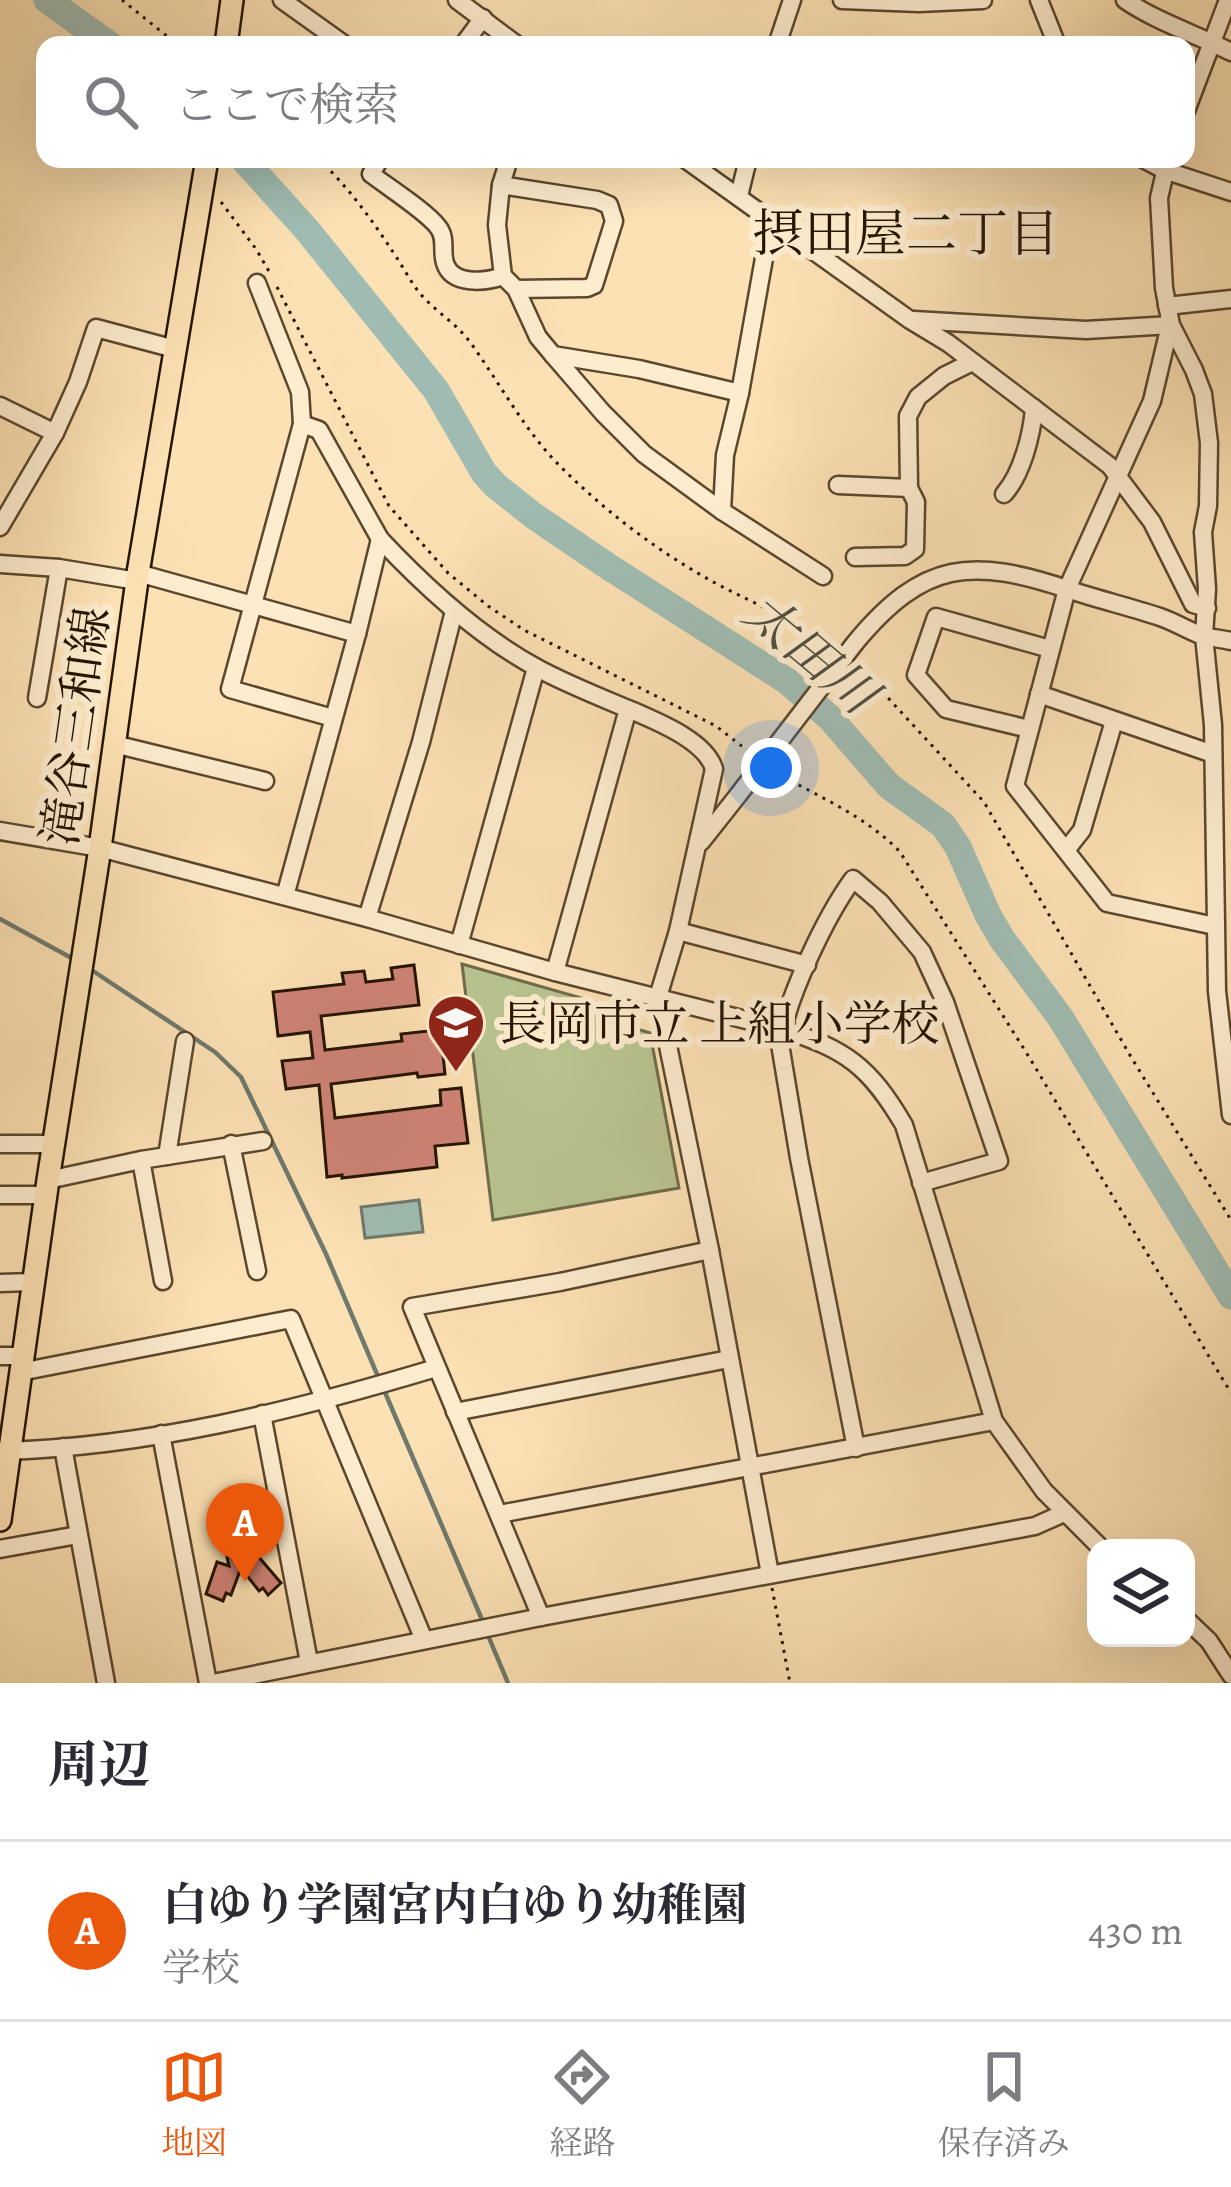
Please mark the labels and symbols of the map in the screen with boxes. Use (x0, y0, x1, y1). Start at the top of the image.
district label: 摂田屋二丁目 (753, 199, 1059, 269)
water label: 太田川 (729, 578, 895, 733)
street label: 滝谷三和線 (27, 603, 125, 850)
your location (741, 738, 801, 798)
place label: 長岡市立 上組小学校 (498, 991, 940, 1057)
school or university icon: 長岡市立 上組小学校 (425, 992, 487, 1074)
pin: A (206, 1483, 284, 1582)

